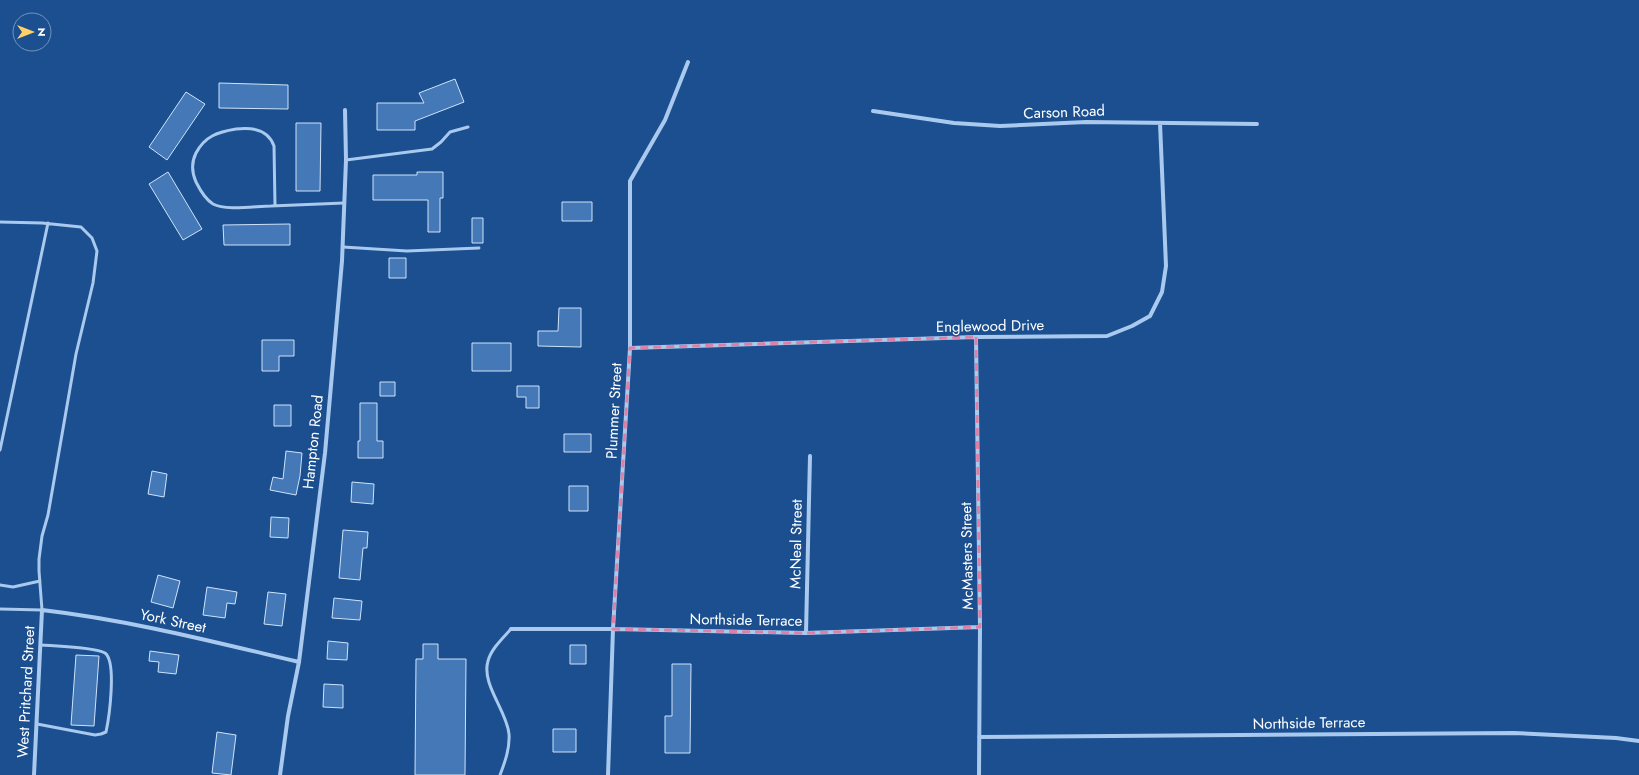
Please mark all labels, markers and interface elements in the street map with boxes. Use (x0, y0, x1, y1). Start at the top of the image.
north arrow (12, 12, 52, 52)
text: N (34, 28, 50, 36)
street label: Carson Road (1023, 100, 1105, 124)
street label: Englewood Drive (936, 314, 1045, 338)
street label: Plummer Street (601, 362, 628, 460)
street label: Hampton Road (297, 394, 329, 490)
street label: McNeal Street (784, 499, 808, 589)
street label: McMasters Street (955, 502, 979, 610)
street label: York Street (138, 603, 209, 639)
street label: Northside Terrace (689, 608, 803, 632)
street label: West Pritchard Street (12, 625, 40, 759)
street label: Northside Terrace (1252, 711, 1366, 735)

